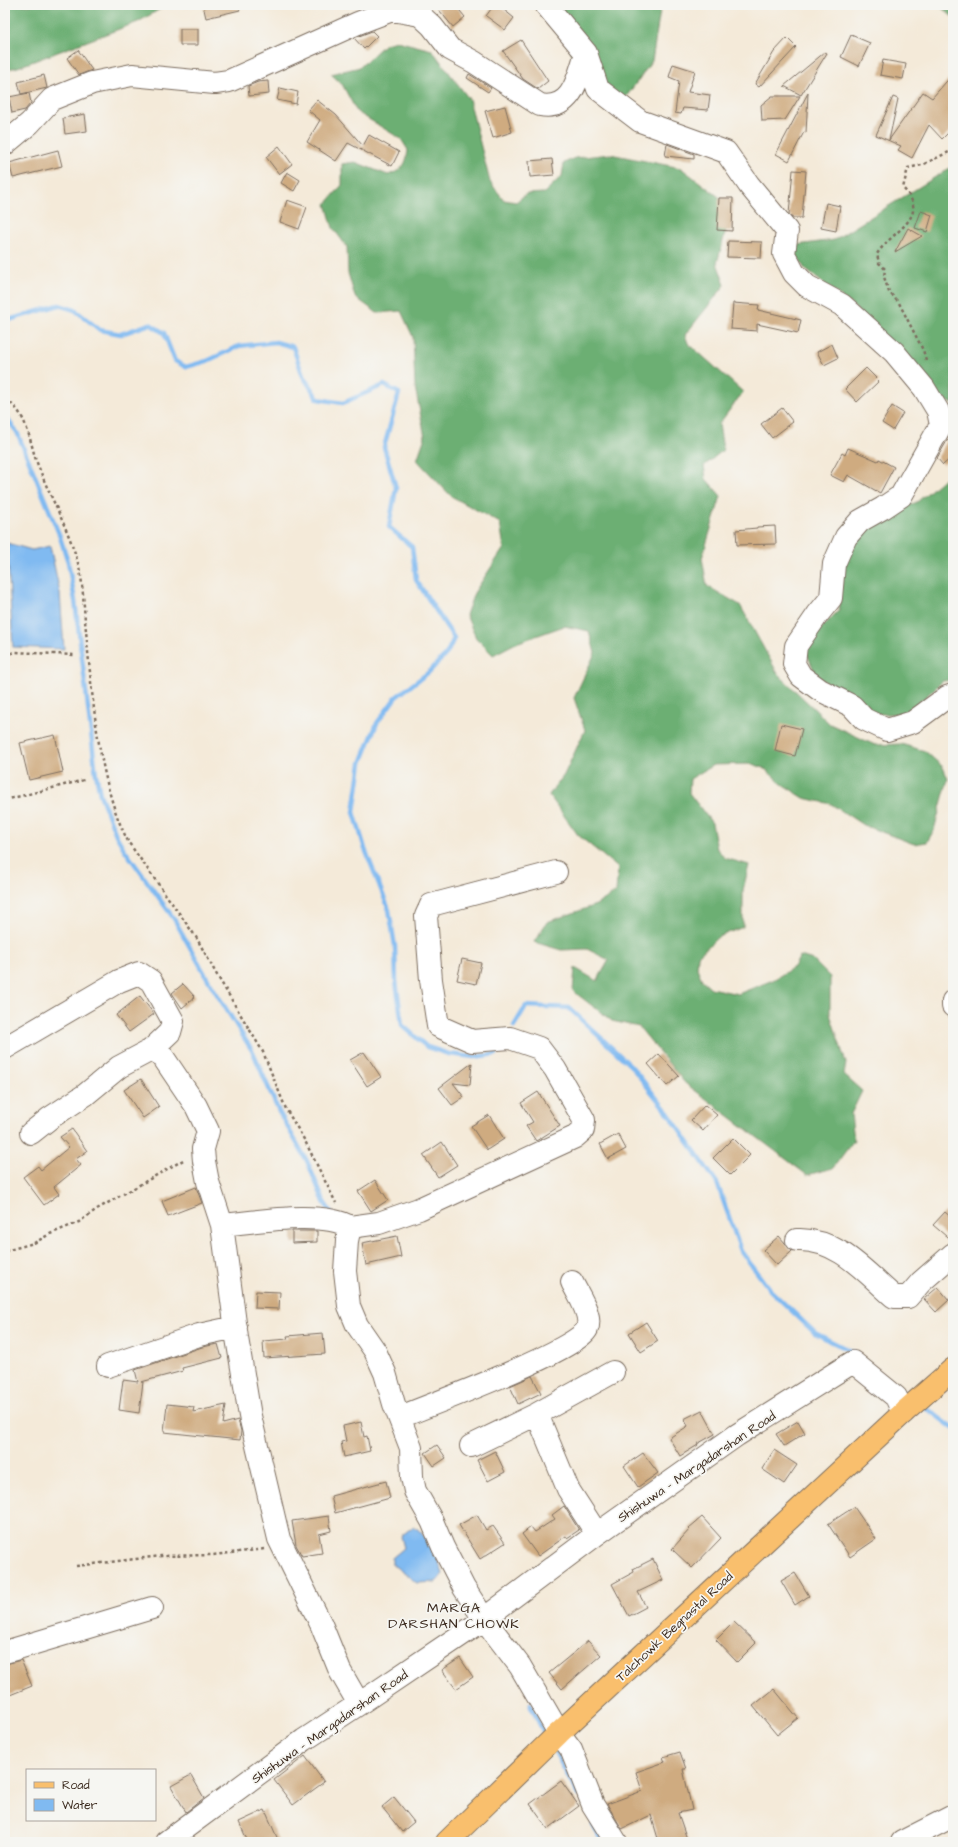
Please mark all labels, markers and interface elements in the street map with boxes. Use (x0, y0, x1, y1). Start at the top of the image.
street label: Shishuwa - Margadarshan Road (614, 1407, 780, 1528)
street label: Talchowk Begnastal Road (612, 1567, 738, 1687)
district label: MARGA DARSHAN CHOWK (388, 1598, 520, 1634)
street label: Shishuwa - Margadarshan Road (248, 1666, 412, 1789)
legend (26, 1769, 156, 1821)
text: Road (62, 1777, 90, 1794)
text: Water (62, 1797, 98, 1814)

